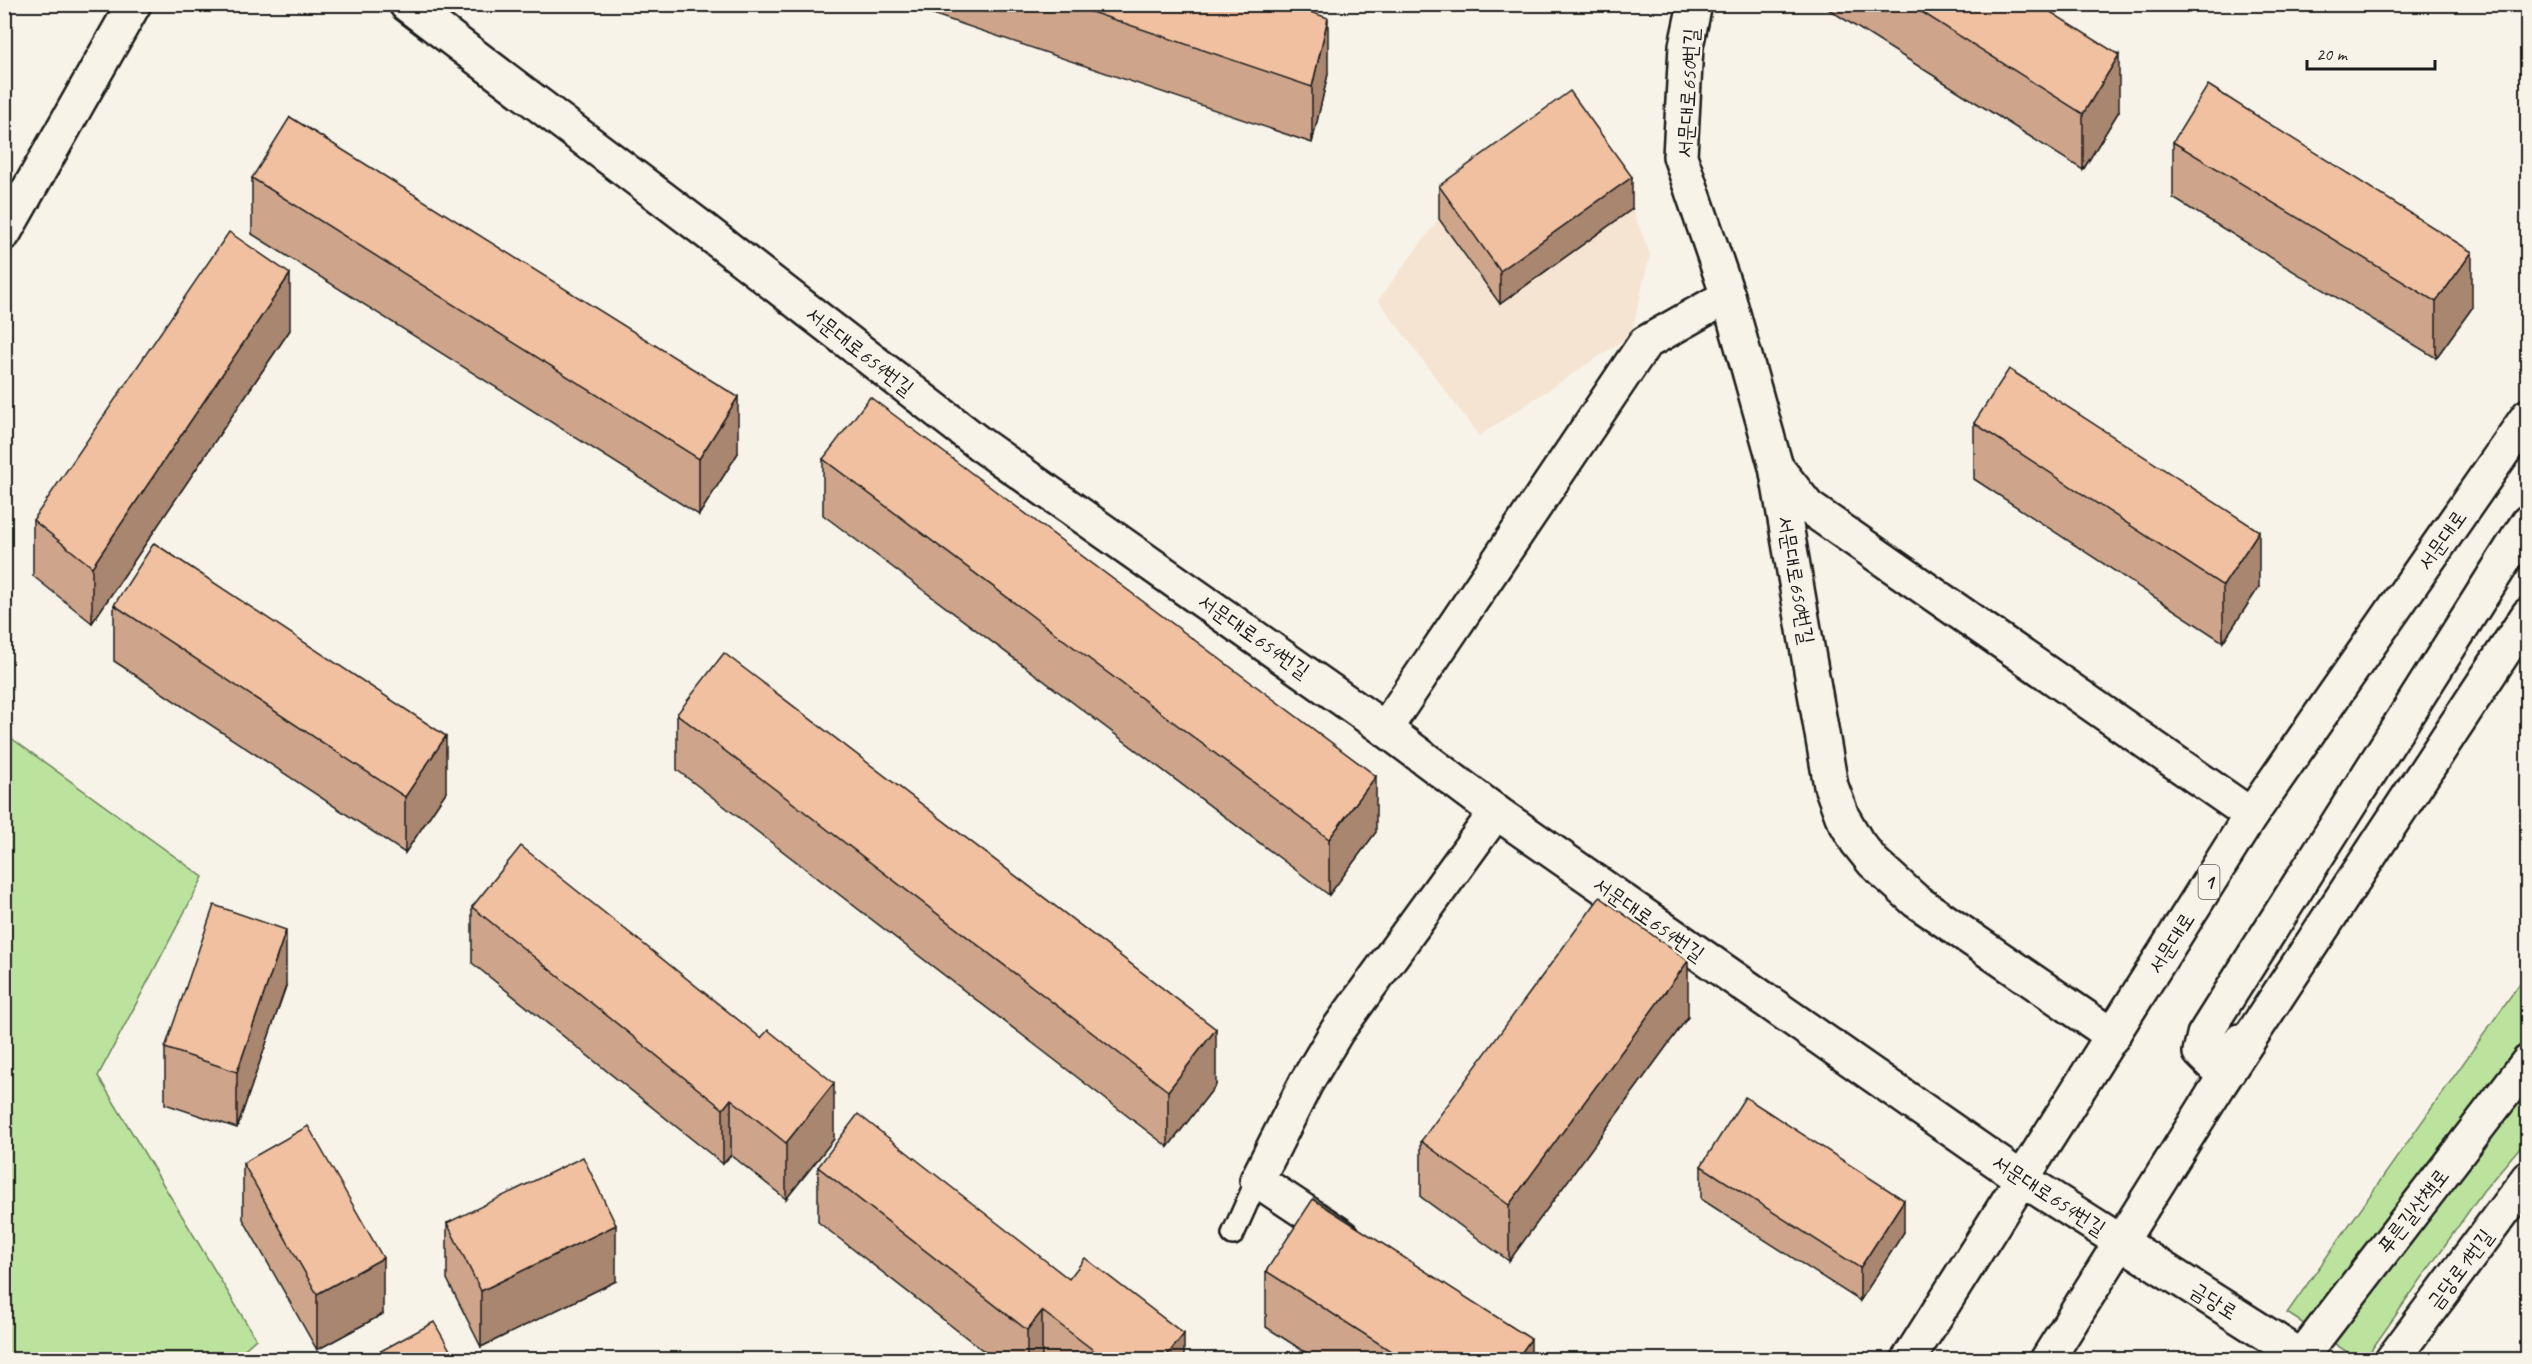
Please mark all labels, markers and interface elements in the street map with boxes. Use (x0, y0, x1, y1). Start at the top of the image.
street label: 서문대로650번길 (1672, 27, 1704, 158)
scale bar (2307, 33, 2434, 71)
text: 20 m (2316, 43, 2349, 65)
street label: 서문대로654번길 (801, 301, 919, 401)
street label: 서문대로 (2412, 505, 2472, 575)
street label: 서문대로650번길 (1772, 514, 1820, 646)
street label: 서문대로654번길 (1193, 588, 1315, 684)
road number: 1 (2198, 865, 2220, 899)
street label: 서문대로654번길 (1588, 871, 1710, 967)
street label: 서문대로 (2142, 907, 2200, 979)
street label: 서문대로654번길 (1988, 1149, 2111, 1241)
street label: 푸른길산책로 (2372, 1163, 2454, 1259)
street label: 금당로1번길 (2421, 1224, 2499, 1314)
street label: 금당로 (2186, 1277, 2242, 1325)

